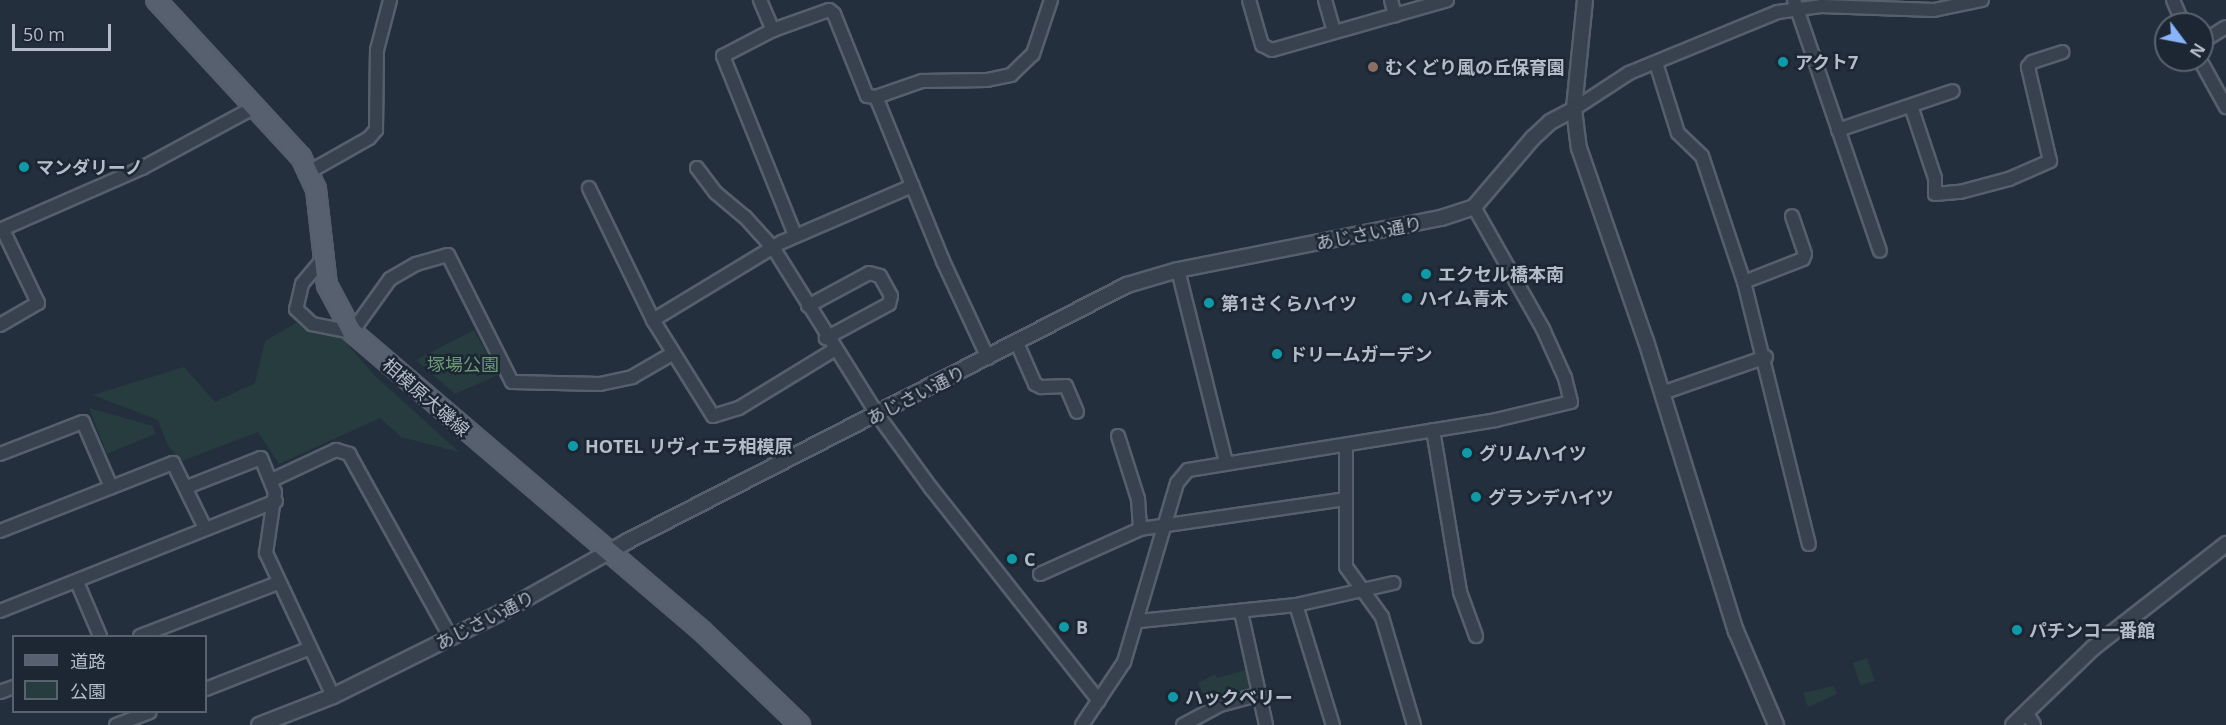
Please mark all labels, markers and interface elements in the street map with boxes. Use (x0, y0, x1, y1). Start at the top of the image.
scale bar (15, 12, 114, 50)
north arrow (2154, 12, 2214, 72)
text: 50 m (23, 22, 65, 46)
text: N (2185, 39, 2210, 62)
place label: アクト7 (1795, 51, 1859, 73)
marker: アクト7 (1776, 55, 1790, 69)
place label: むくどり風の丘保育園 (1385, 56, 1565, 78)
marker: むくどり風の丘保育園 (1366, 60, 1380, 74)
place label: マンダリーノ (36, 156, 144, 178)
marker: マンダリーノ (17, 160, 31, 174)
street label: あじさい通り (1314, 212, 1424, 254)
place label: エクセル橋本南 (1438, 263, 1564, 285)
marker: エクセル橋本南 (1419, 267, 1433, 281)
place label: ハイム青木 (1419, 287, 1509, 309)
marker: ハイム青木 (1400, 291, 1414, 305)
place label: 第1さくらハイツ (1221, 292, 1357, 314)
marker: 第1さくらハイツ (1202, 296, 1216, 310)
place label: ドリームガーデン (1289, 343, 1433, 365)
marker: ドリームガーデン (1270, 347, 1284, 361)
street label: 相模原大磯線 (378, 353, 474, 441)
park label: 塚場公園 (427, 353, 499, 375)
street label: あじさい通り (863, 361, 969, 429)
place label: HOTEL リヴィエラ相模原 (585, 435, 792, 457)
marker: HOTEL リヴィエラ相模原 (566, 439, 580, 453)
place label: グリムハイツ (1479, 442, 1587, 464)
marker: グリムハイツ (1460, 446, 1474, 460)
place label: グランデハイツ (1488, 486, 1614, 508)
marker: グランデハイツ (1469, 490, 1483, 504)
place label: C (1024, 548, 1035, 570)
marker: C (1005, 552, 1019, 566)
street label: あじさい通り (432, 586, 538, 654)
place label: B (1076, 616, 1088, 638)
place label: パチンコ一番館 (2029, 619, 2155, 641)
marker: B (1057, 620, 1071, 634)
marker: パチンコ一番館 (2010, 623, 2024, 637)
legend (12, 635, 207, 713)
text: 道路 (70, 649, 106, 673)
text: 公園 (70, 679, 106, 703)
place label: ハックベリー (1185, 686, 1293, 708)
marker: ハックベリー (1166, 690, 1180, 704)

